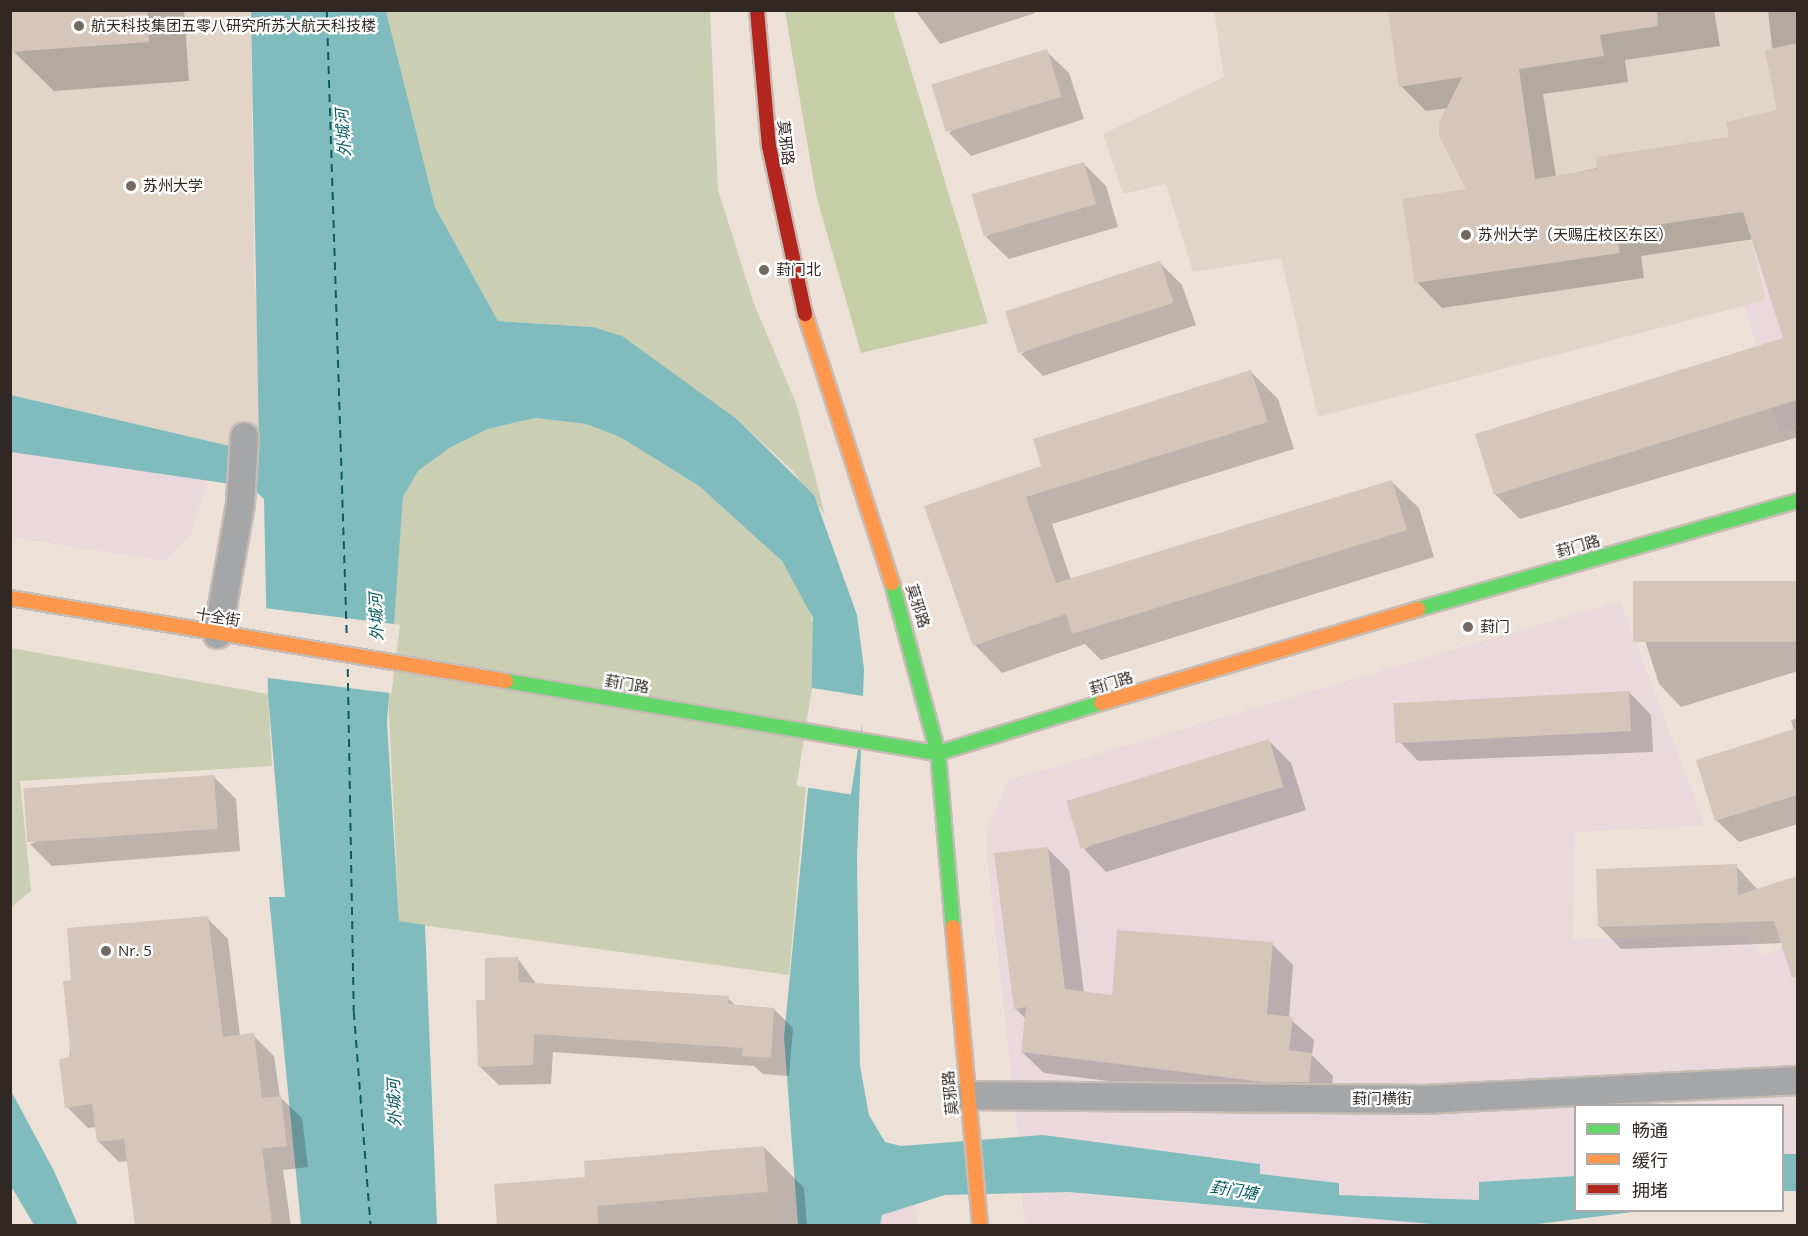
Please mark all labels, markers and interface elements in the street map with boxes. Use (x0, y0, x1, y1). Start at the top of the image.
place label: 航天科技集团五零八研究所苏大航天科技楼 (91, 17, 376, 35)
marker: 航天科技集团五零八研究所苏大航天科技楼 (72, 19, 86, 33)
water label: 外城河 (332, 108, 354, 158)
street label: 莫邪路 (774, 120, 798, 166)
place label: 苏州大学 (143, 177, 203, 195)
marker: 苏州大学 (124, 179, 138, 193)
place label: 苏州大学（天赐庄校区东区） (1478, 226, 1673, 244)
marker: 苏州大学（天赐庄校区东区） (1459, 228, 1473, 242)
place label: 葑门北 (776, 261, 821, 279)
marker: 葑门北 (757, 263, 771, 277)
street label: 葑门路 (1554, 531, 1602, 561)
street label: 莫邪路 (902, 582, 934, 630)
water label: 外城河 (366, 593, 386, 641)
street label: 十全街 (194, 605, 242, 629)
place label: 葑门 (1480, 618, 1510, 636)
marker: 葑门 (1461, 620, 1475, 634)
street label: 葑门路 (1087, 668, 1135, 698)
street label: 葑门路 (603, 672, 651, 696)
place label: Nr. 5 (118, 942, 152, 960)
marker: Nr. 5 (99, 944, 113, 958)
street label: 莫邪路 (939, 1070, 961, 1116)
water label: 外城河 (384, 1079, 404, 1127)
street label: 葑门横街 (1352, 1090, 1412, 1108)
legend (1574, 1104, 1784, 1212)
text: 畅通 (1632, 1118, 1668, 1142)
text: 缓行 (1632, 1148, 1668, 1172)
water label: 葑门塘 (1209, 1177, 1259, 1203)
text: 拥堵 (1632, 1178, 1668, 1202)

